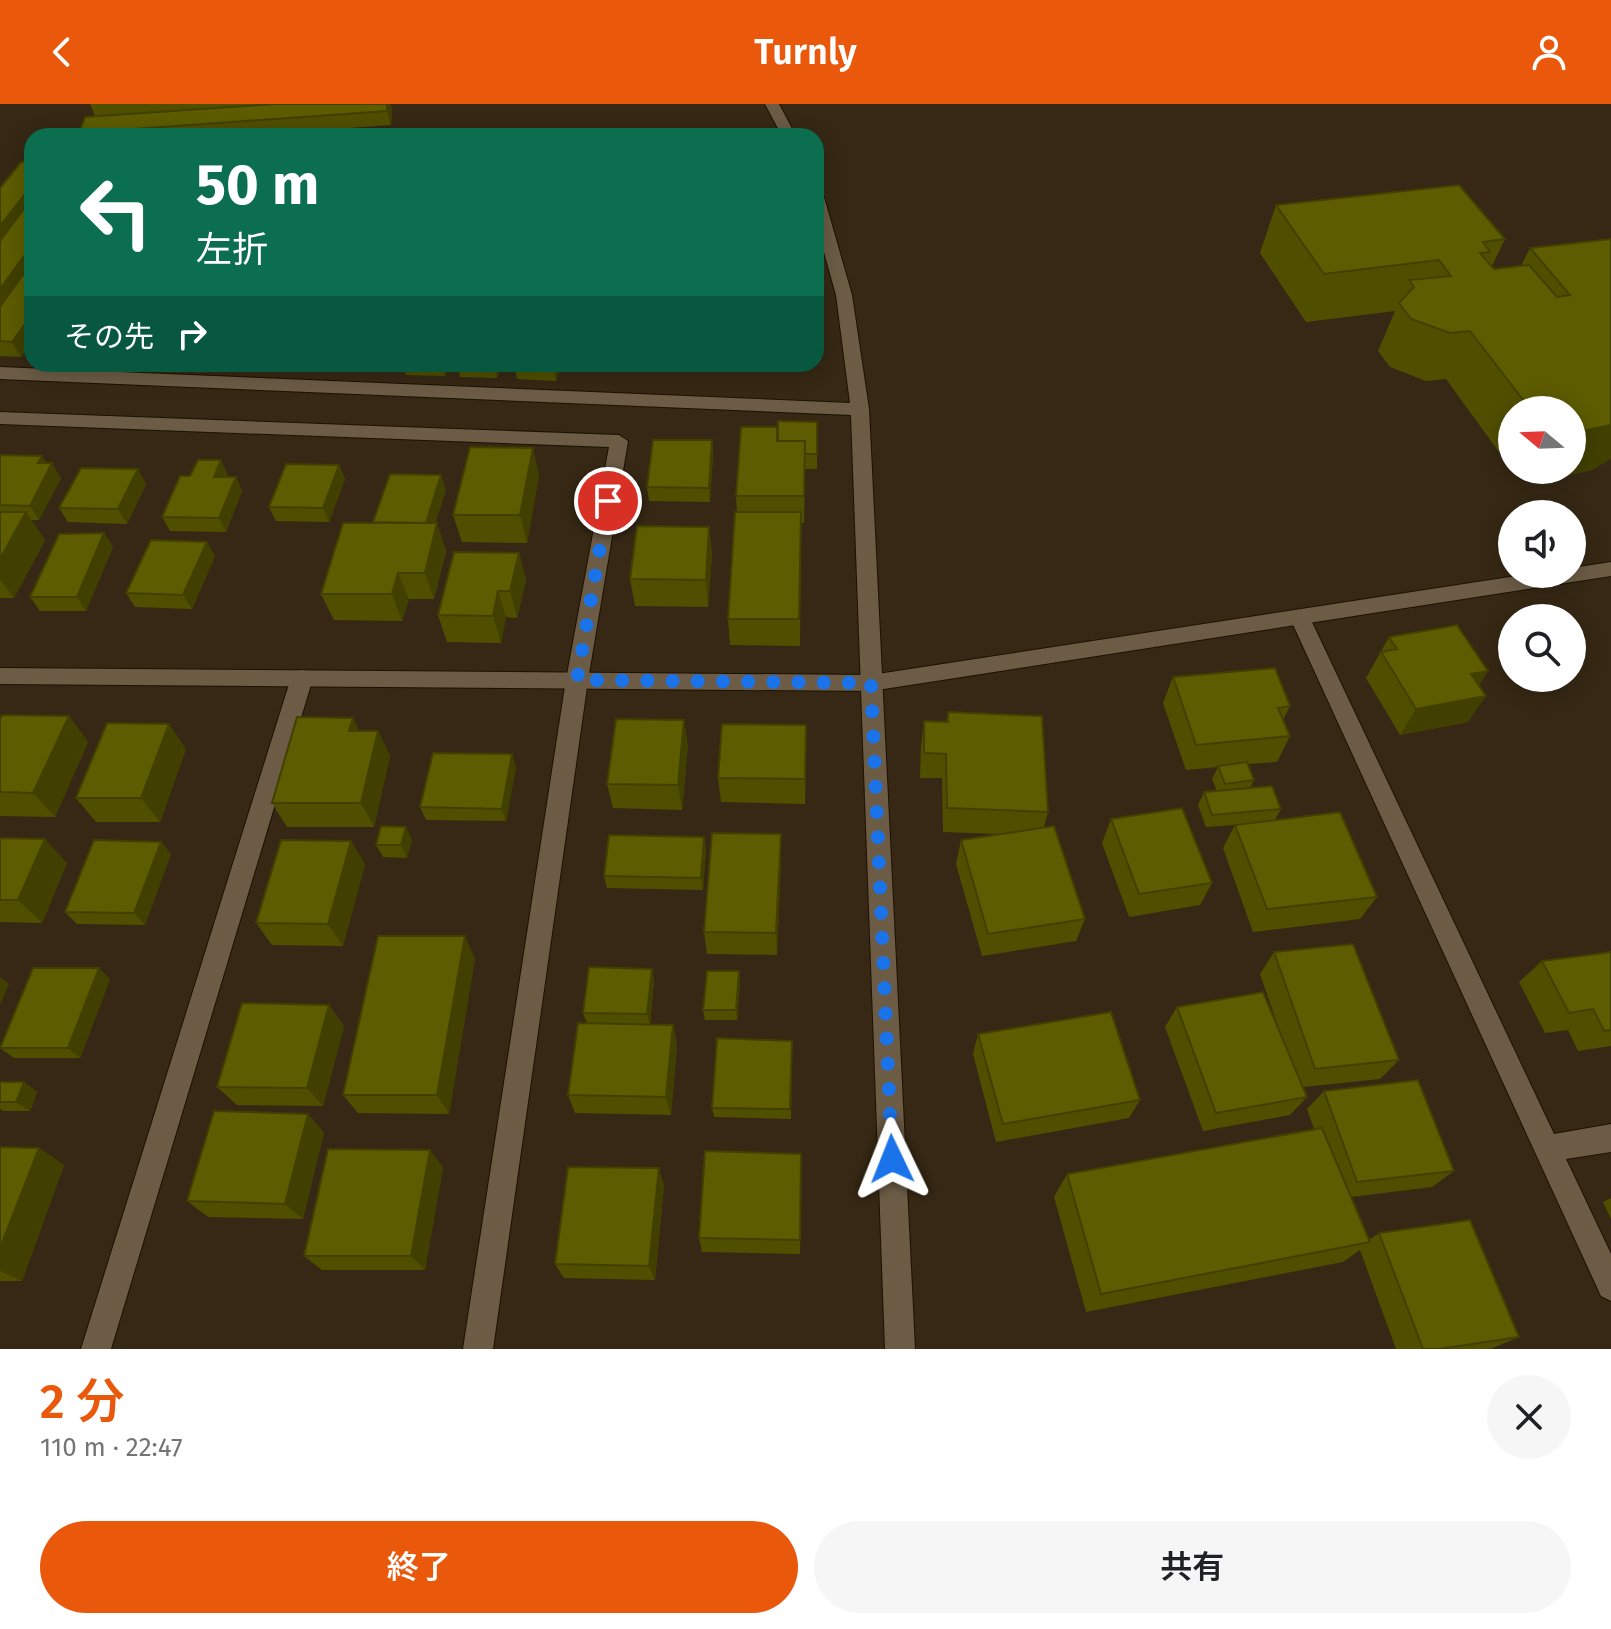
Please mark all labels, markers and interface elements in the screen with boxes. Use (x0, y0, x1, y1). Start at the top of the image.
icon: back (40, 30, 84, 74)
text: Turnly (754, 30, 857, 74)
icon: person (1527, 30, 1571, 74)
text: 50 m (196, 152, 319, 219)
icon: left (64, 160, 168, 264)
text: 左折 (196, 228, 268, 272)
icon: right (170, 312, 214, 356)
text: その先 (64, 319, 154, 355)
north arrow (1498, 396, 1586, 484)
map controls (1498, 396, 1586, 692)
pin (574, 467, 642, 535)
icon: arrive (586, 479, 630, 523)
button: sound (1498, 500, 1586, 588)
button: search (1498, 604, 1586, 692)
position arrow (850, 1117, 934, 1201)
text: 2 分 (40, 1373, 124, 1431)
button: close (1487, 1375, 1571, 1459)
text: 110 m · 22:47 (40, 1432, 182, 1463)
button: 終了 (40, 1521, 798, 1613)
button: 共有 (814, 1521, 1571, 1613)

